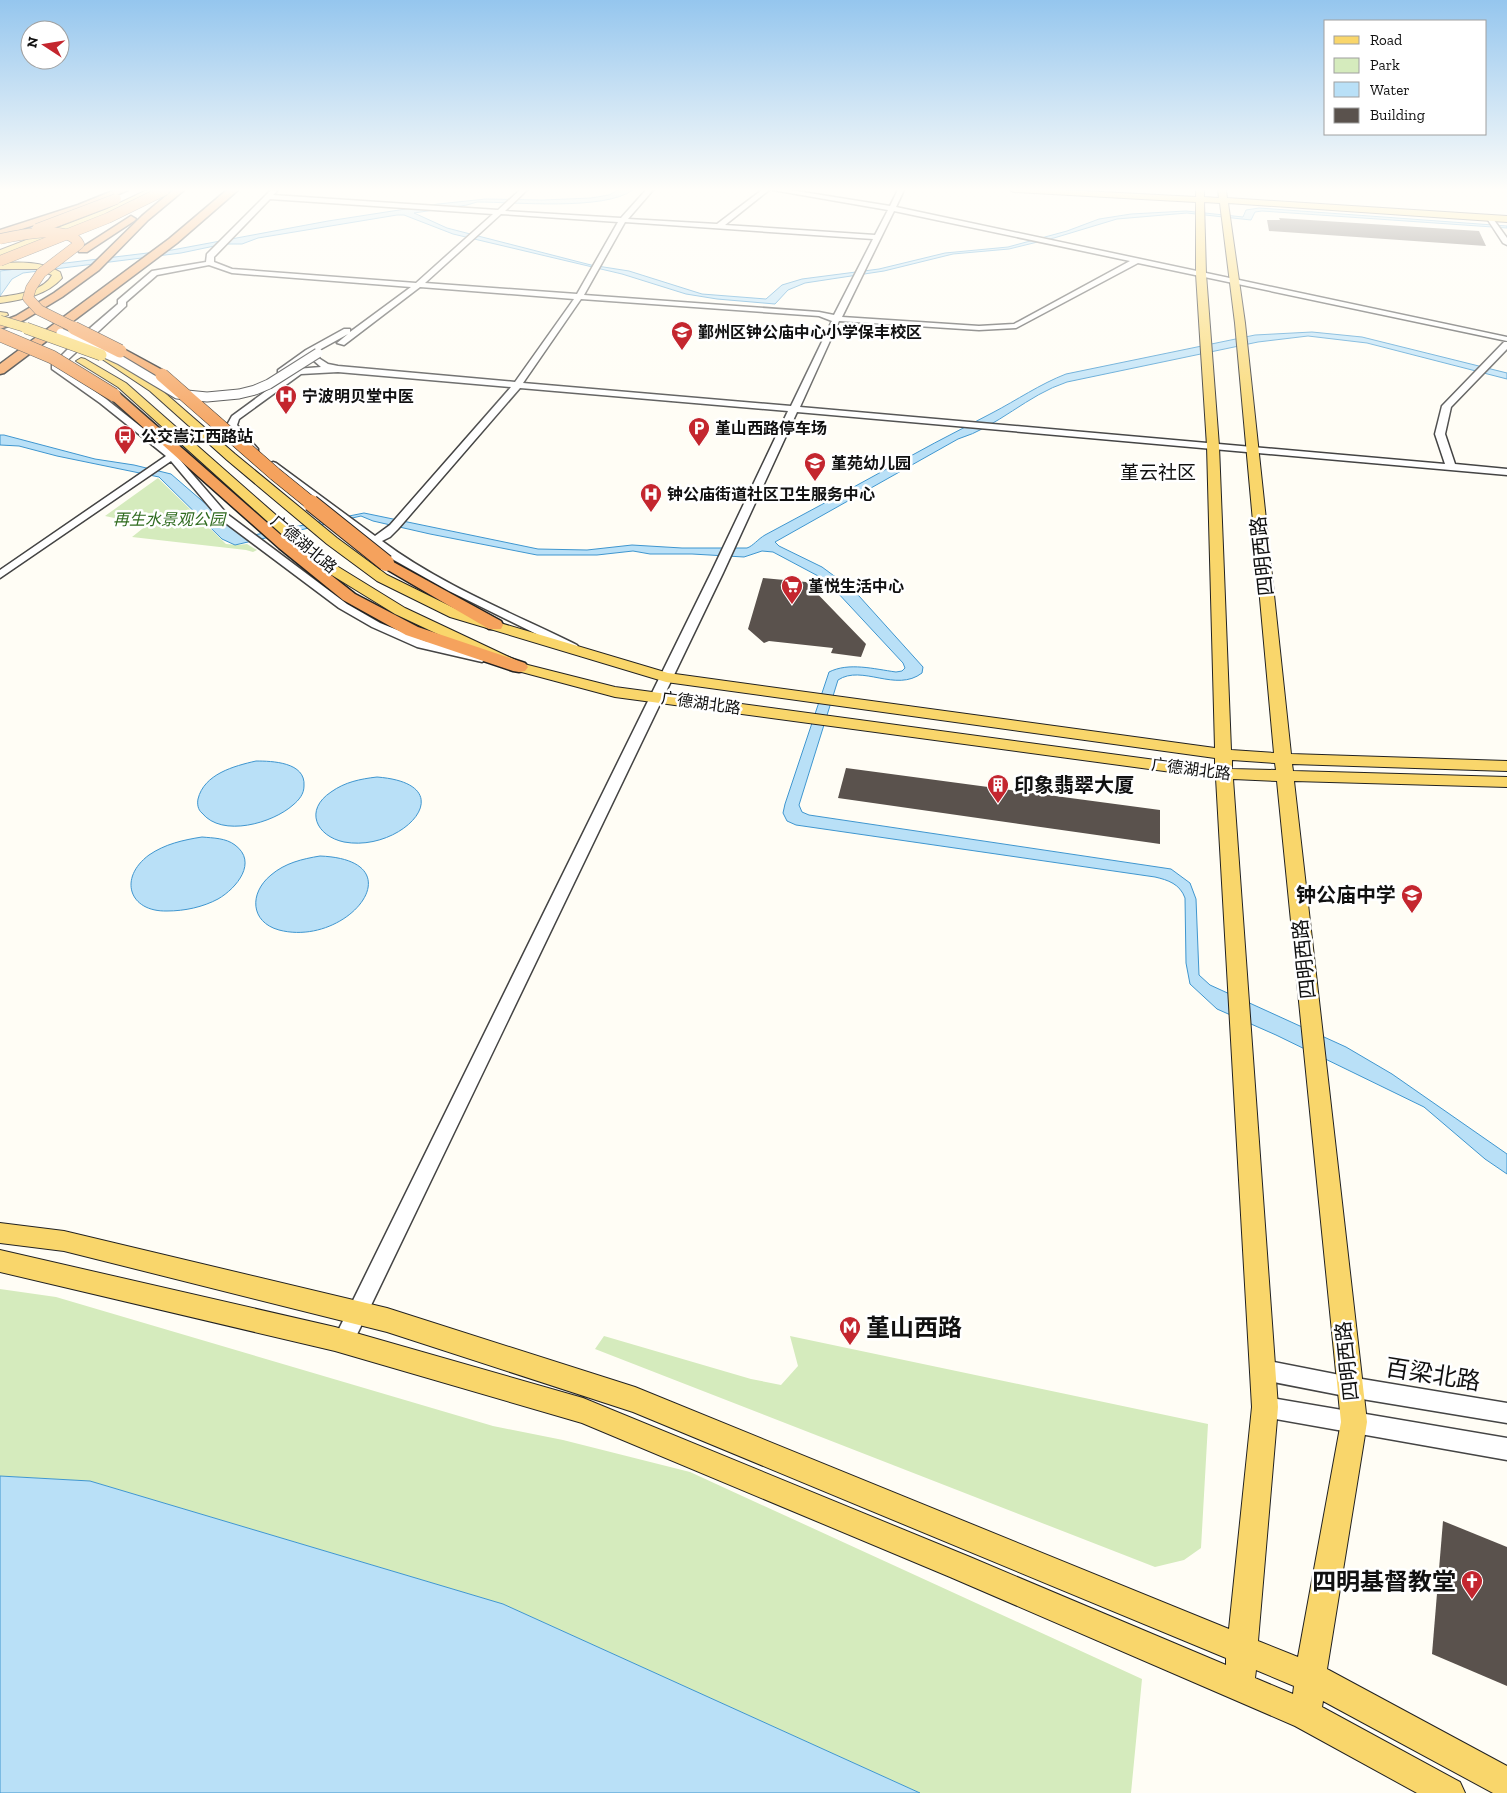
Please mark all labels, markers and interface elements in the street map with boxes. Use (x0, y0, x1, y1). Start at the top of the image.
north arrow (20, 20, 70, 70)
legend (1324, 20, 1487, 135)
text: Road (1370, 31, 1403, 49)
text: N (23, 35, 42, 49)
text: Park (1370, 56, 1400, 74)
text: Water (1370, 81, 1410, 99)
text: Building (1370, 106, 1425, 124)
school or university icon: 鄞州区钟公庙中心小学保丰校区 (670, 320, 694, 351)
place label: 鄞州区钟公庙中心小学保丰校区 (698, 323, 922, 342)
hospital icon: 宁波明贝堂中医 (274, 384, 298, 415)
place label: 宁波明贝堂中医 (302, 387, 414, 406)
parking icon: 堇山西路停车场 (687, 416, 711, 447)
place label: 堇山西路停车场 (715, 419, 827, 438)
bus stop icon: 公交嵩江西路站 (113, 424, 137, 455)
place label: 公交嵩江西路站 (141, 427, 253, 446)
school or university icon: 堇苑幼儿园 (803, 451, 827, 482)
place label: 堇苑幼儿园 (831, 454, 911, 473)
district label: 堇云社区 (1120, 461, 1196, 484)
hospital icon: 钟公庙街道社区卫生服务中心 (639, 482, 663, 513)
place label: 钟公庙街道社区卫生服务中心 (667, 485, 875, 504)
park label: 再生水景观公园 (113, 510, 227, 529)
street label: 广德湖北路 (267, 511, 341, 577)
street label: 四明西路 (1246, 515, 1278, 597)
supermarket icon: 堇悦生活中心 (780, 574, 804, 605)
place label: 堇悦生活中心 (808, 577, 904, 596)
street label: 广德湖北路 (660, 688, 742, 718)
street label: 广德湖北路 (1150, 755, 1232, 783)
building icon: 印象翡翠大厦 (986, 773, 1010, 804)
place label: 印象翡翠大厦 (1014, 773, 1134, 797)
place label: 钟公庙中学 (1296, 883, 1396, 907)
school or university icon: 钟公庙中学 (1400, 883, 1424, 914)
street label: 四明西路 (1288, 918, 1320, 1000)
place label: 堇山西路 (866, 1313, 962, 1342)
metro station icon: 堇山西路 (838, 1315, 862, 1346)
street label: 四明西路 (1331, 1320, 1363, 1402)
street label: 百梁北路 (1383, 1352, 1483, 1396)
place label: 四明基督教堂 (1312, 1567, 1456, 1596)
church icon: 四明基督教堂 (1460, 1569, 1484, 1600)

